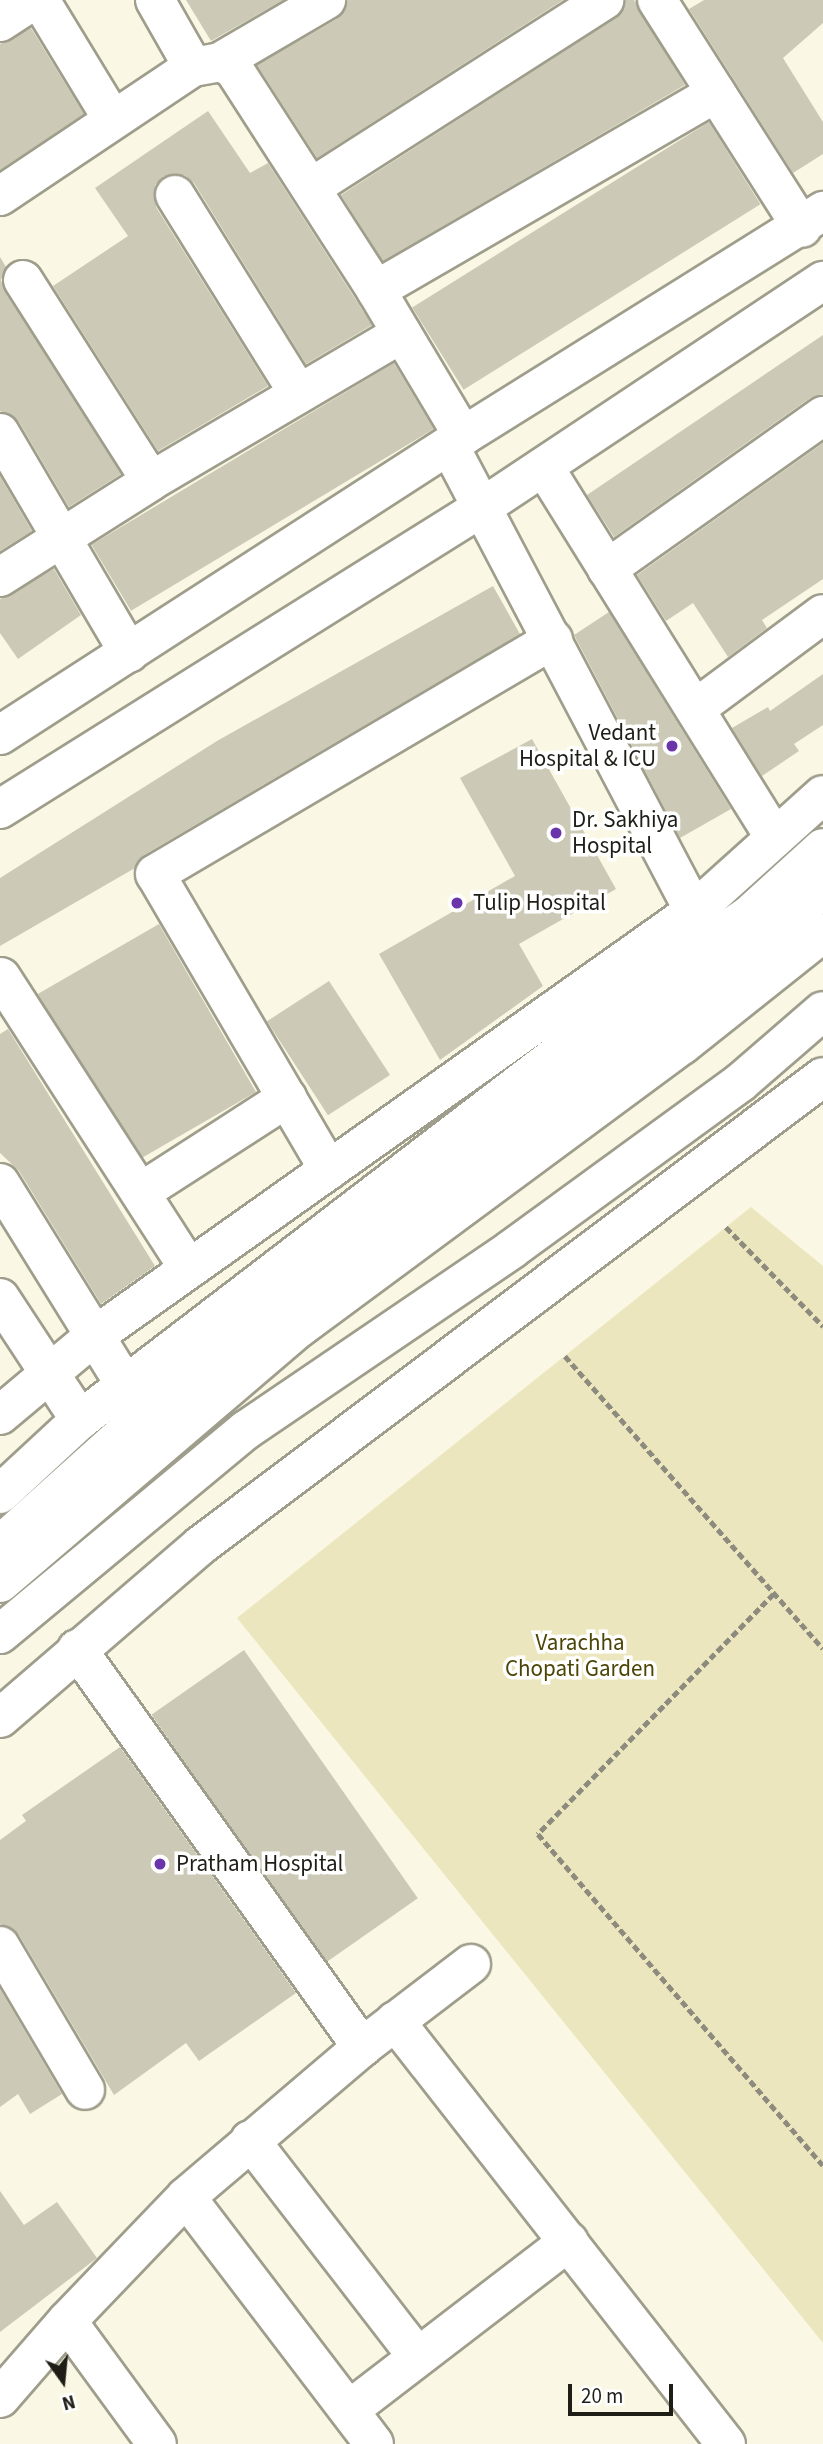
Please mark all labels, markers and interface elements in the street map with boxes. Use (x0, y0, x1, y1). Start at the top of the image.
place label: Vedant Hospital & ICU (519, 719, 656, 773)
marker: Vedant Hospital & ICU (662, 736, 682, 756)
place label: Dr. Sakhiya Hospital (572, 806, 678, 860)
marker: Dr. Sakhiya Hospital (546, 823, 566, 843)
place label: Tulip Hospital (473, 889, 606, 917)
marker: Tulip Hospital (447, 893, 467, 913)
park label: Varachha Chopati Garden (505, 1629, 655, 1683)
place label: Pratham Hospital (176, 1850, 343, 1878)
marker: Pratham Hospital (150, 1854, 170, 1874)
north arrow (28, 2346, 98, 2416)
scale bar (571, 2370, 676, 2414)
text: 20 m (581, 2381, 623, 2411)
text: N (59, 2387, 78, 2416)

